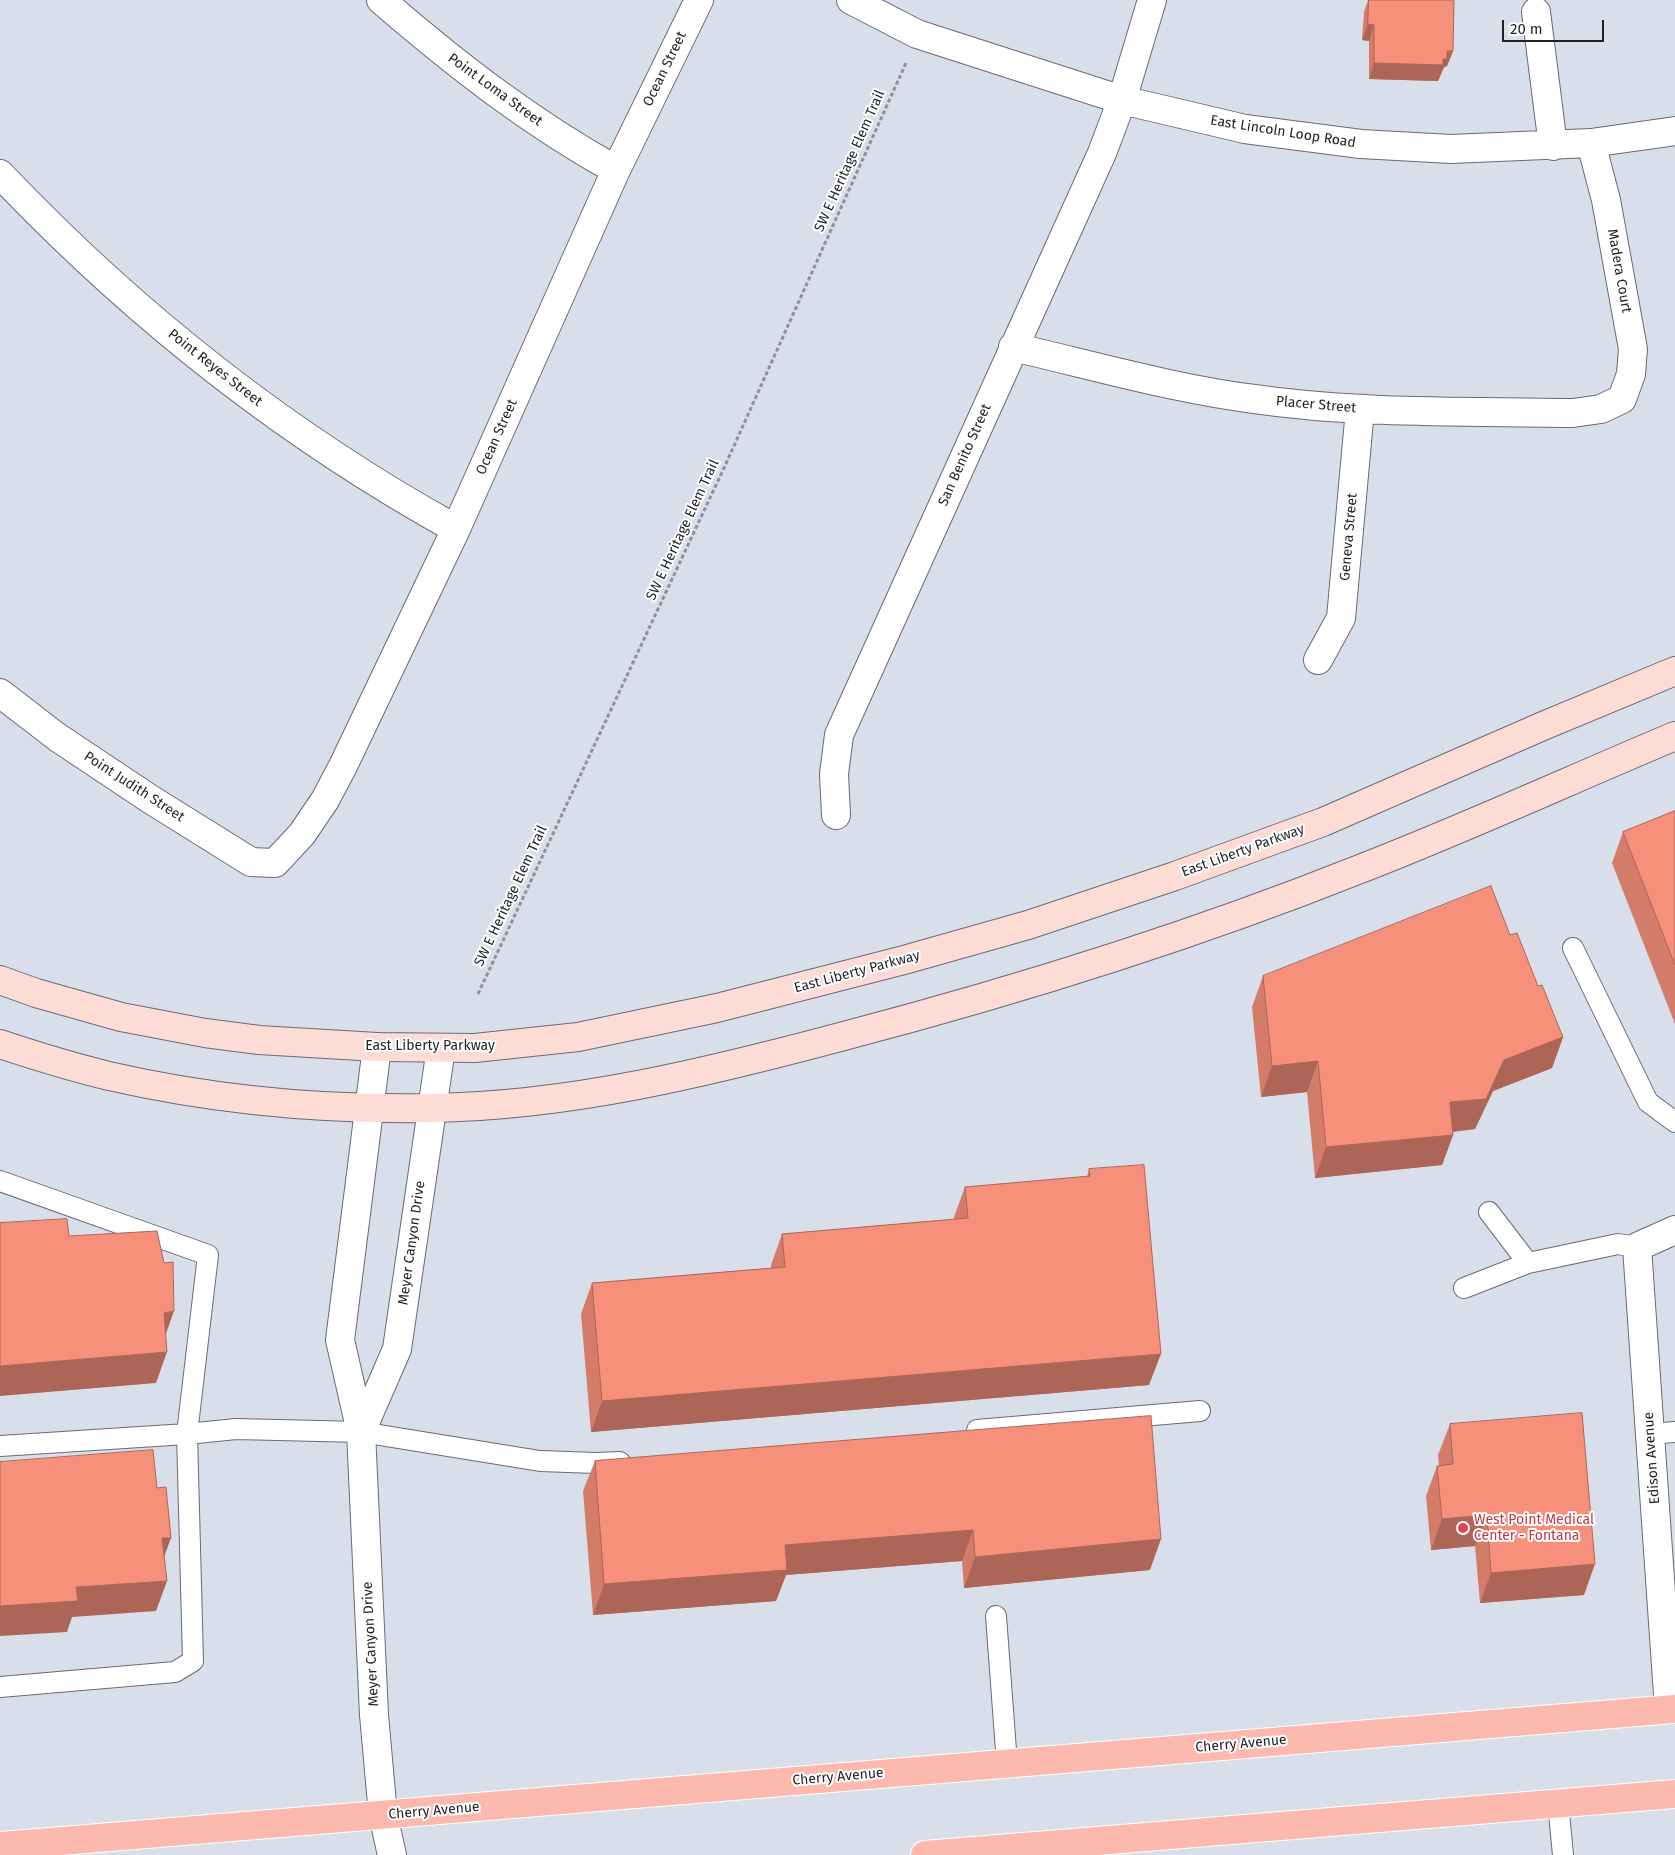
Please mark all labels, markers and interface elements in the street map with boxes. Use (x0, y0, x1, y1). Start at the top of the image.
scale bar (1505, 10, 1608, 42)
text: 20 m (1510, 20, 1543, 38)
street label: Ocean Street (640, 29, 690, 109)
street label: Point Loma Street (444, 50, 546, 130)
street label: SW E Heritage Elem Trail (811, 87, 889, 235)
street label: East Lincoln Loop Road (1209, 112, 1357, 152)
street label: Madera Court (1603, 228, 1635, 314)
street label: Point Reyes Street (164, 326, 266, 410)
street label: Placer Street (1275, 393, 1357, 417)
street label: Ocean Street (473, 397, 521, 477)
street label: San Benito Street (935, 401, 995, 509)
street label: SW E Heritage Elem Trail (643, 457, 723, 603)
street label: Geneva Street (1337, 492, 1361, 582)
street label: Point Judith Street (81, 748, 187, 826)
street label: East Liberty Parkway (1179, 821, 1307, 881)
street label: SW E Heritage Elem Trail (471, 823, 551, 969)
street label: East Liberty Parkway (792, 947, 922, 997)
street label: East Liberty Parkway (365, 1038, 495, 1054)
street label: Meyer Canyon Drive (395, 1180, 429, 1306)
street label: Edison Avenue (1640, 1411, 1664, 1505)
place label: West Point Medical Center - Fontana (1474, 1512, 1594, 1544)
marker: West Point Medical Center - Fontana (1456, 1521, 1470, 1535)
street label: Meyer Canyon Drive (359, 1581, 383, 1707)
street label: Cherry Avenue (1195, 1732, 1287, 1756)
street label: Cherry Avenue (792, 1765, 884, 1789)
street label: Cherry Avenue (388, 1799, 480, 1823)

